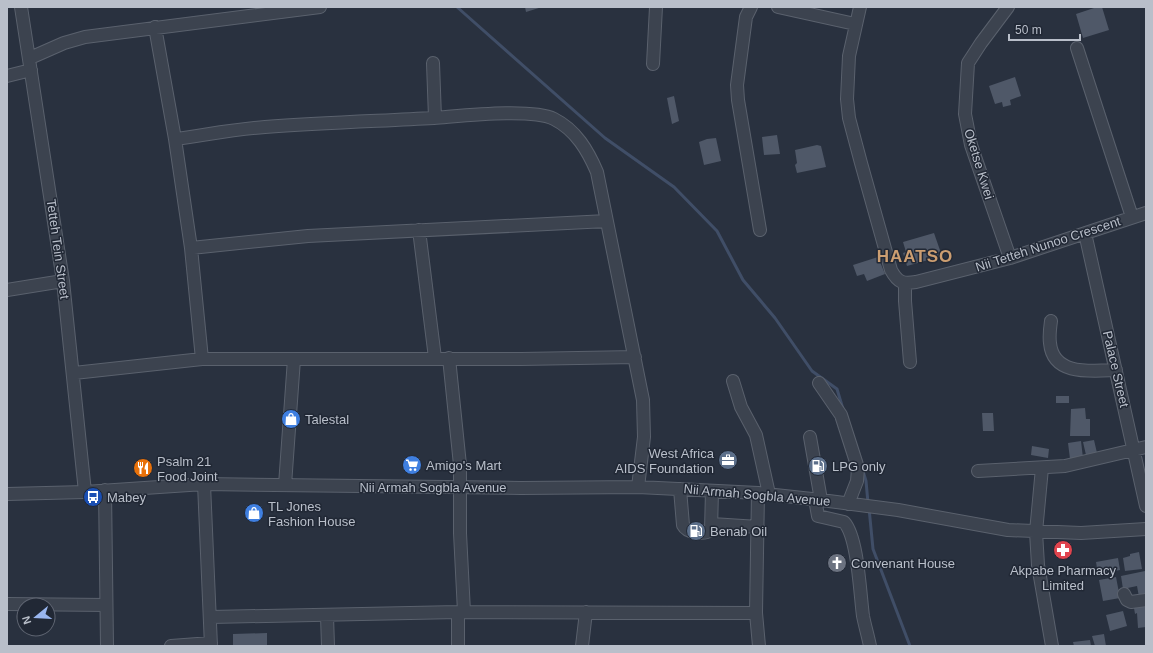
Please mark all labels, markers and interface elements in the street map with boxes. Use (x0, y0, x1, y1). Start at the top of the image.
scale bar (1009, 16, 1080, 42)
text: 50 m (1015, 23, 1042, 37)
street label: Oketse Kwei (961, 127, 997, 201)
street label: Tetteh Tein Street (44, 198, 73, 300)
street label: Nii Tetteh Nunoo Crescent (974, 213, 1123, 275)
district label: HAATSO (877, 247, 953, 266)
street label: Palace Street (1100, 329, 1132, 409)
shop icon: Talestal (280, 408, 302, 430)
place label: Talestal (305, 412, 349, 427)
place label: West Africa AIDS Foundation (615, 446, 715, 476)
office icon: West Africa AIDS Foundation (717, 449, 739, 471)
place label: Psalm 21 Food Joint (157, 454, 218, 484)
supermarket icon: Amigo's Mart (401, 454, 423, 476)
fuel station icon: LPG only (807, 455, 829, 477)
restaurant icon: Psalm 21 Food Joint (132, 457, 154, 479)
place label: Amigo's Mart (426, 458, 502, 473)
place label: LPG only (832, 459, 886, 474)
street label: Nii Armah Sogbla Avenue (359, 480, 507, 495)
street label: Nii Armah Sogbla Avenue (683, 481, 831, 509)
bus stop icon: Mabey (82, 486, 104, 508)
place label: Mabey (107, 490, 147, 505)
place label: TL Jones Fashion House (268, 499, 355, 529)
shop icon: TL Jones Fashion House (243, 502, 265, 524)
fuel station icon: Benab Oil (685, 520, 707, 542)
place label: Benab Oil (710, 524, 767, 539)
pharmacy icon: Akpabe Pharmacy Limited (1052, 539, 1074, 561)
church icon: Convenant House (826, 552, 848, 574)
place label: Convenant House (851, 556, 955, 571)
place label: Akpabe Pharmacy Limited (1010, 563, 1117, 593)
north arrow (16, 597, 56, 637)
text: N (20, 614, 33, 626)

